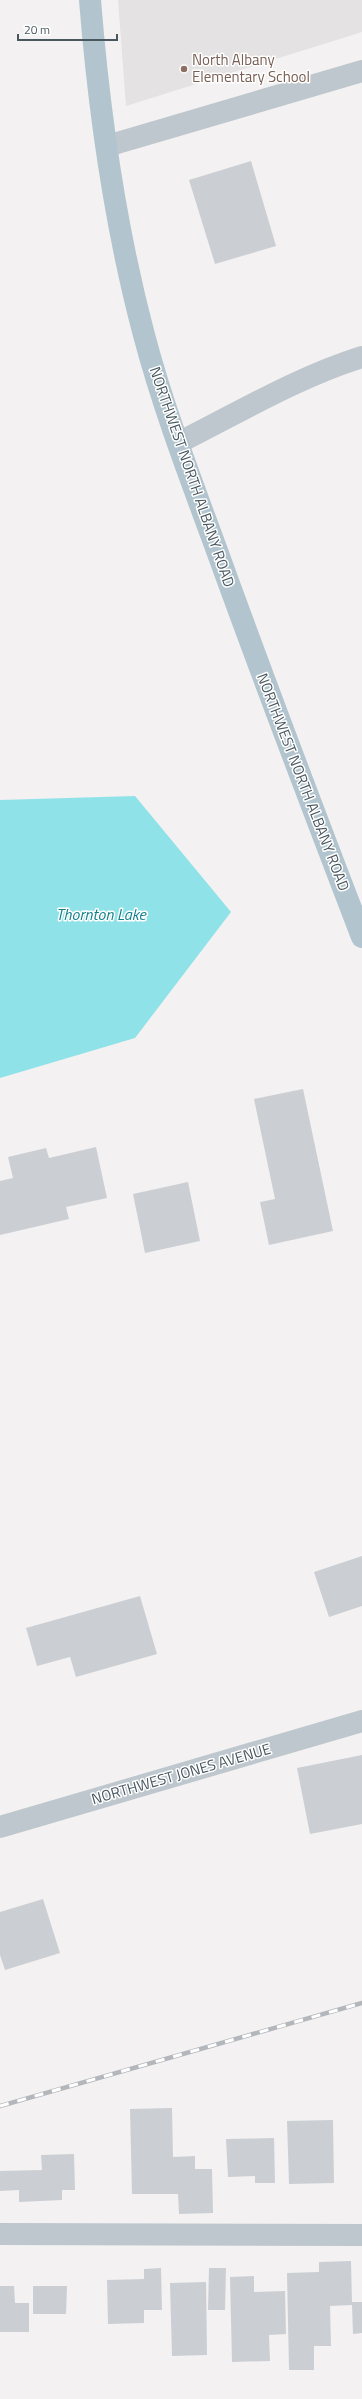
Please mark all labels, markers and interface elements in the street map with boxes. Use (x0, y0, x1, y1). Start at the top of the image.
scale bar (18, 16, 117, 42)
text: 20 m (24, 20, 50, 39)
place label: North Albany Elementary School (192, 48, 310, 88)
marker: North Albany Elementary School (179, 64, 189, 74)
street label: NORTHWEST NORTH ALBANY ROAD (144, 364, 241, 590)
street label: NORTHWEST NORTH ALBANY ROAD (251, 670, 356, 894)
water label: Thornton Lake (56, 902, 148, 926)
street label: NORTHWEST JONES AVENUE (88, 1737, 273, 1810)

